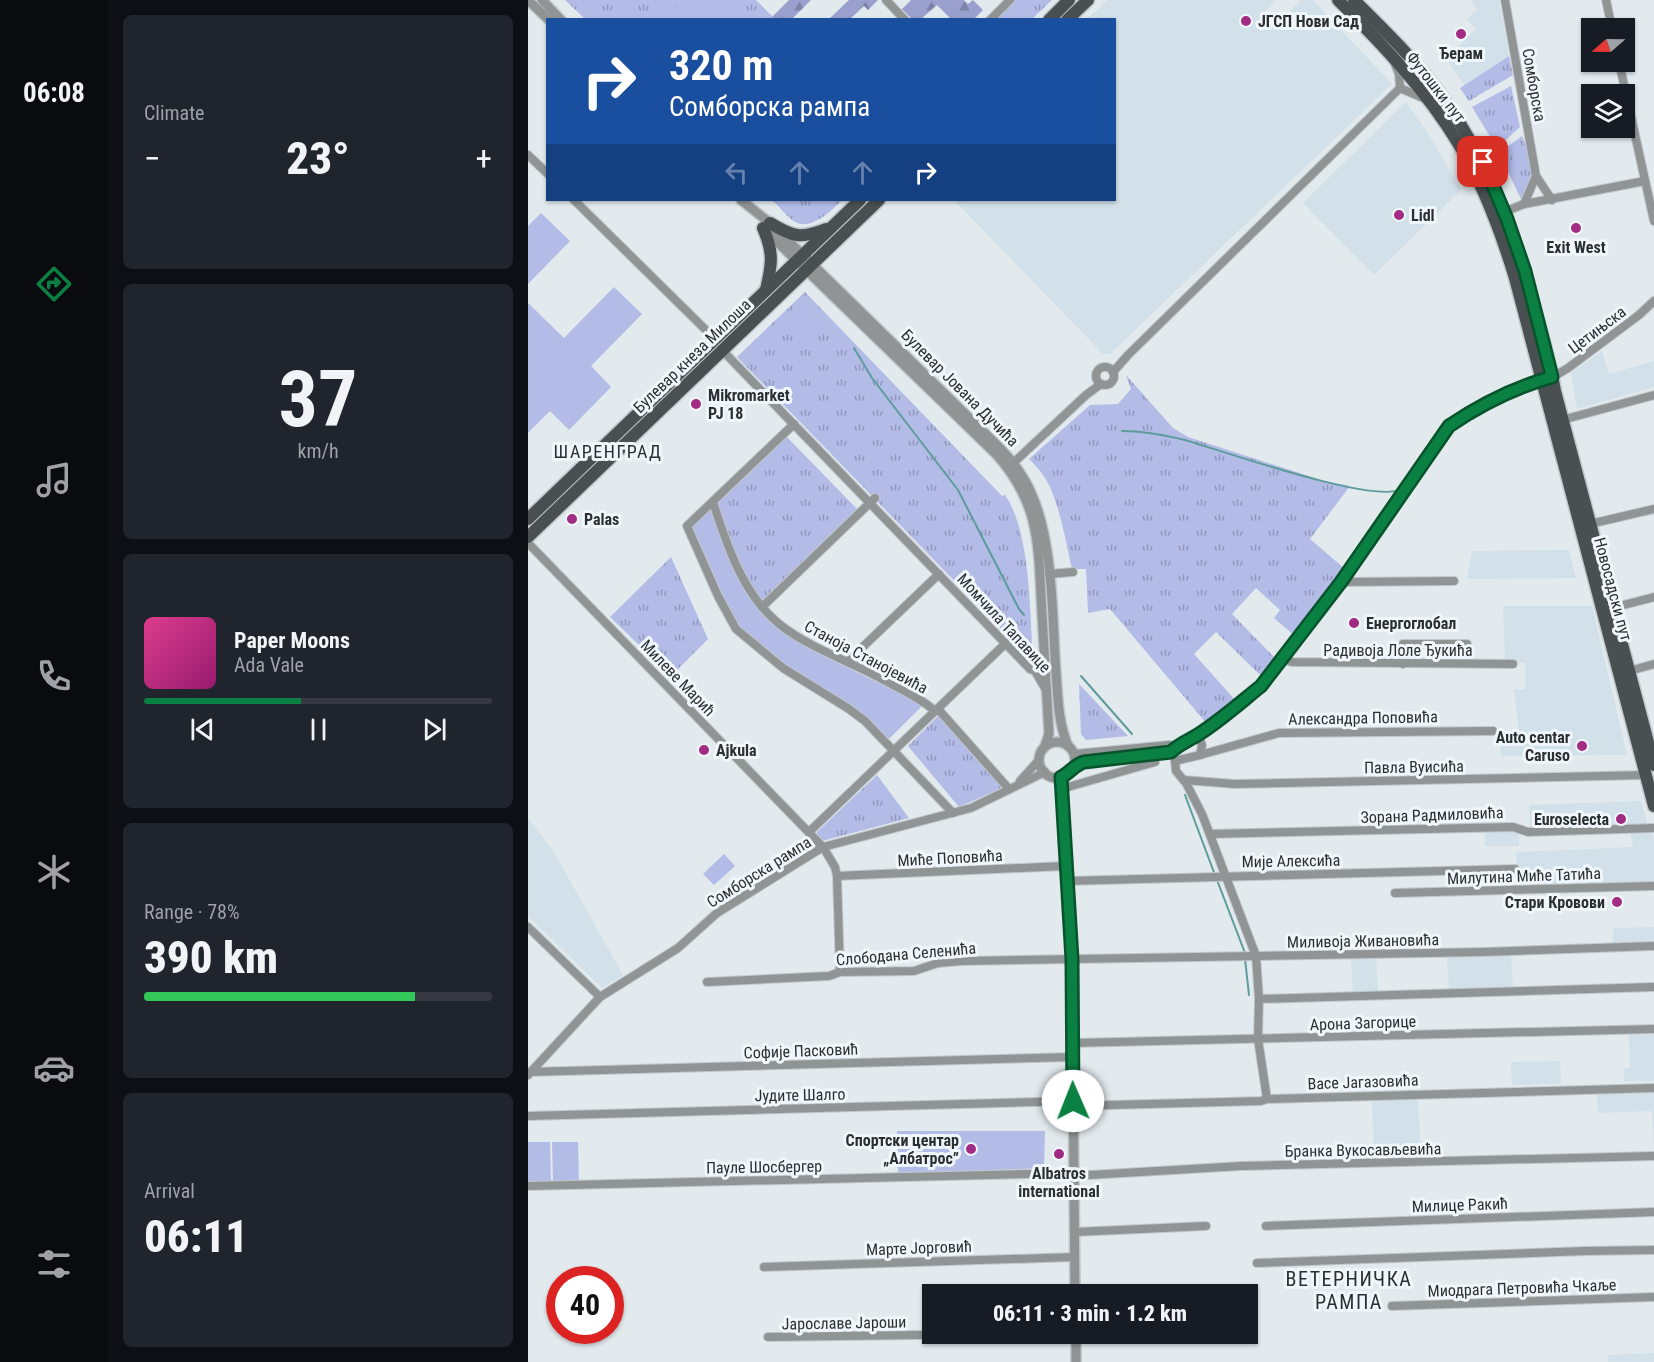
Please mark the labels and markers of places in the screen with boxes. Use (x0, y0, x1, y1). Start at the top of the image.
place label: ЈГСП Нови Сад (1258, 12, 1359, 31)
marker: ЈГСП Нови Сад (1239, 14, 1253, 28)
marker: Ђерам (1454, 27, 1468, 41)
place label: Ђерам (1439, 44, 1483, 63)
pin (1457, 136, 1508, 187)
place label: Lidl (1411, 206, 1435, 225)
marker: Lidl (1392, 208, 1406, 222)
marker: Exit West (1569, 221, 1583, 235)
place label: Exit West (1546, 238, 1606, 257)
place label: Mikromarket PJ 18 (708, 386, 790, 423)
marker: Mikromarket PJ 18 (689, 397, 703, 411)
place label: Palas (584, 510, 619, 529)
marker: Palas (565, 512, 579, 526)
place label: Енергоглобал (1366, 614, 1456, 633)
marker: Енергоглобал (1347, 616, 1361, 630)
place label: Auto centar Caruso (1496, 728, 1570, 765)
marker: Auto centar Caruso (1575, 739, 1589, 753)
place label: Ajkula (716, 741, 757, 760)
marker: Ajkula (697, 743, 711, 757)
place label: Euroselecta (1534, 810, 1609, 829)
marker: Euroselecta (1614, 812, 1628, 826)
place label: Стари Кровови (1505, 893, 1605, 912)
marker: Стари Кровови (1610, 895, 1624, 909)
place label: Спортски центар „Албатрос” (846, 1131, 959, 1168)
marker: Спортски центар „Албатрос” (964, 1142, 978, 1156)
marker: Albatros international (1052, 1147, 1066, 1161)
place label: Albatros international (1018, 1164, 1100, 1201)

